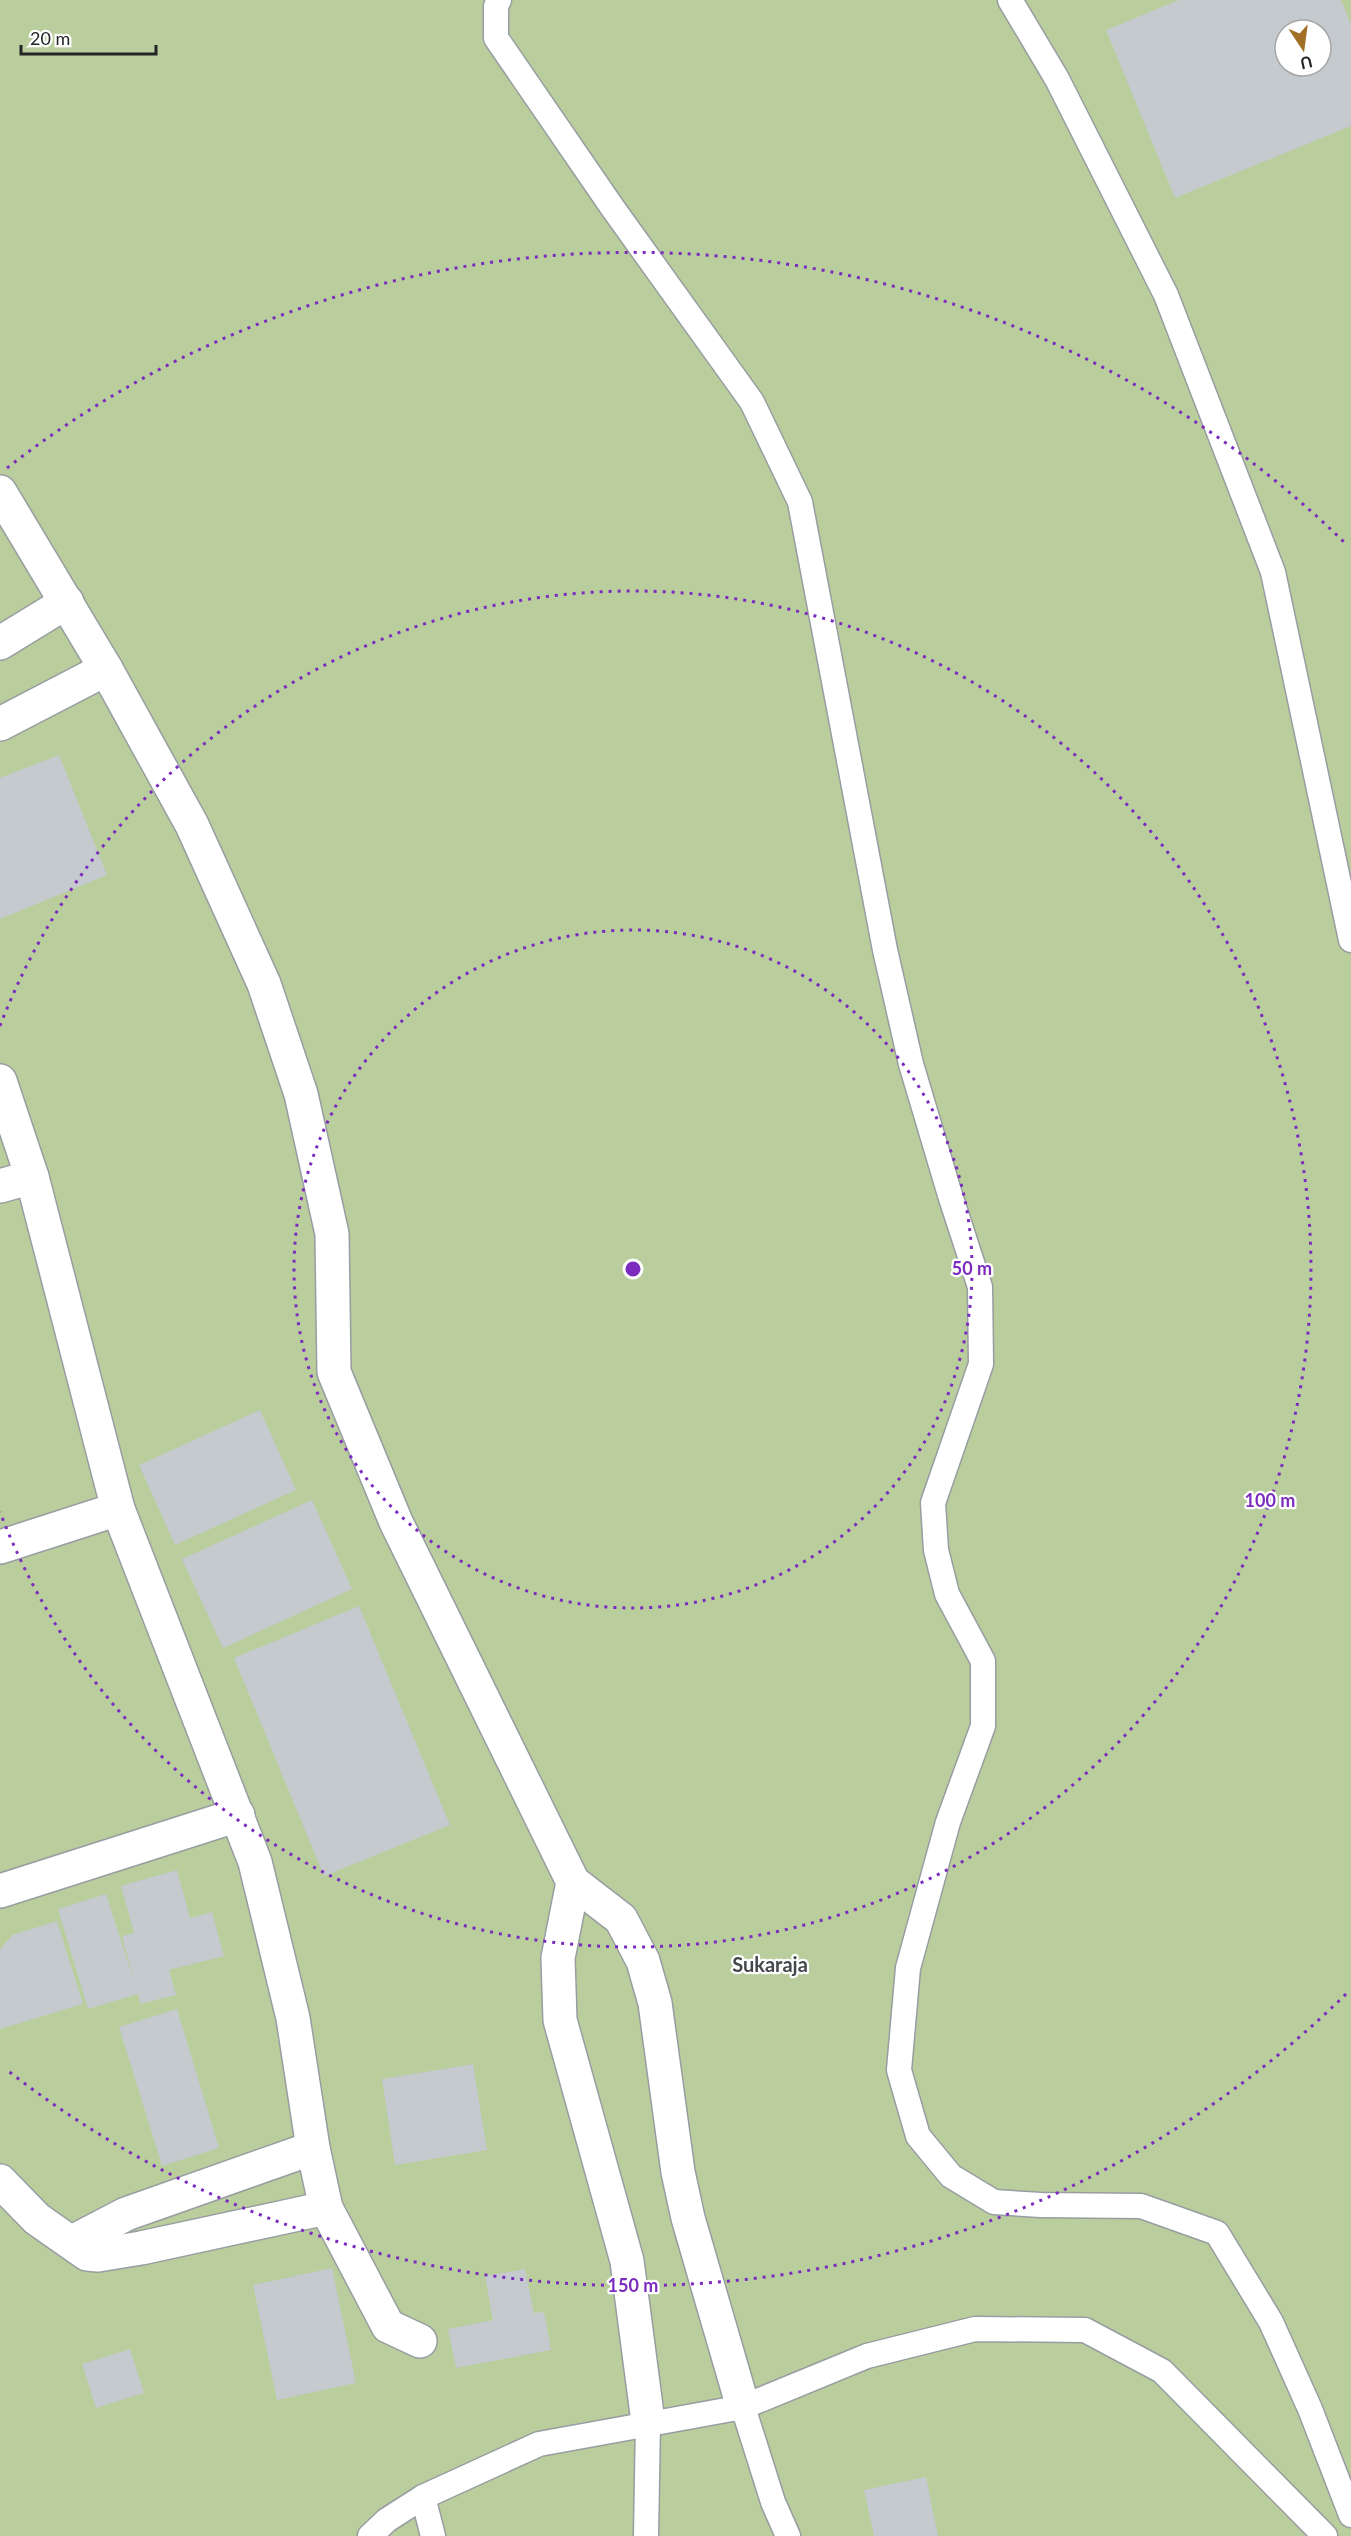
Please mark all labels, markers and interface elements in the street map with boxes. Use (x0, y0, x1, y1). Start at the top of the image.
scale bar (21, 18, 156, 56)
north arrow (1273, 18, 1333, 78)
text: 20 m (30, 27, 70, 49)
text: U (1299, 53, 1314, 74)
text: 50 m (952, 1257, 992, 1279)
centre of rings (623, 1259, 643, 1279)
text: 100 m (1245, 1489, 1295, 1511)
district label: Sukaraja (732, 1952, 808, 1976)
text: 150 m (608, 2274, 658, 2296)

